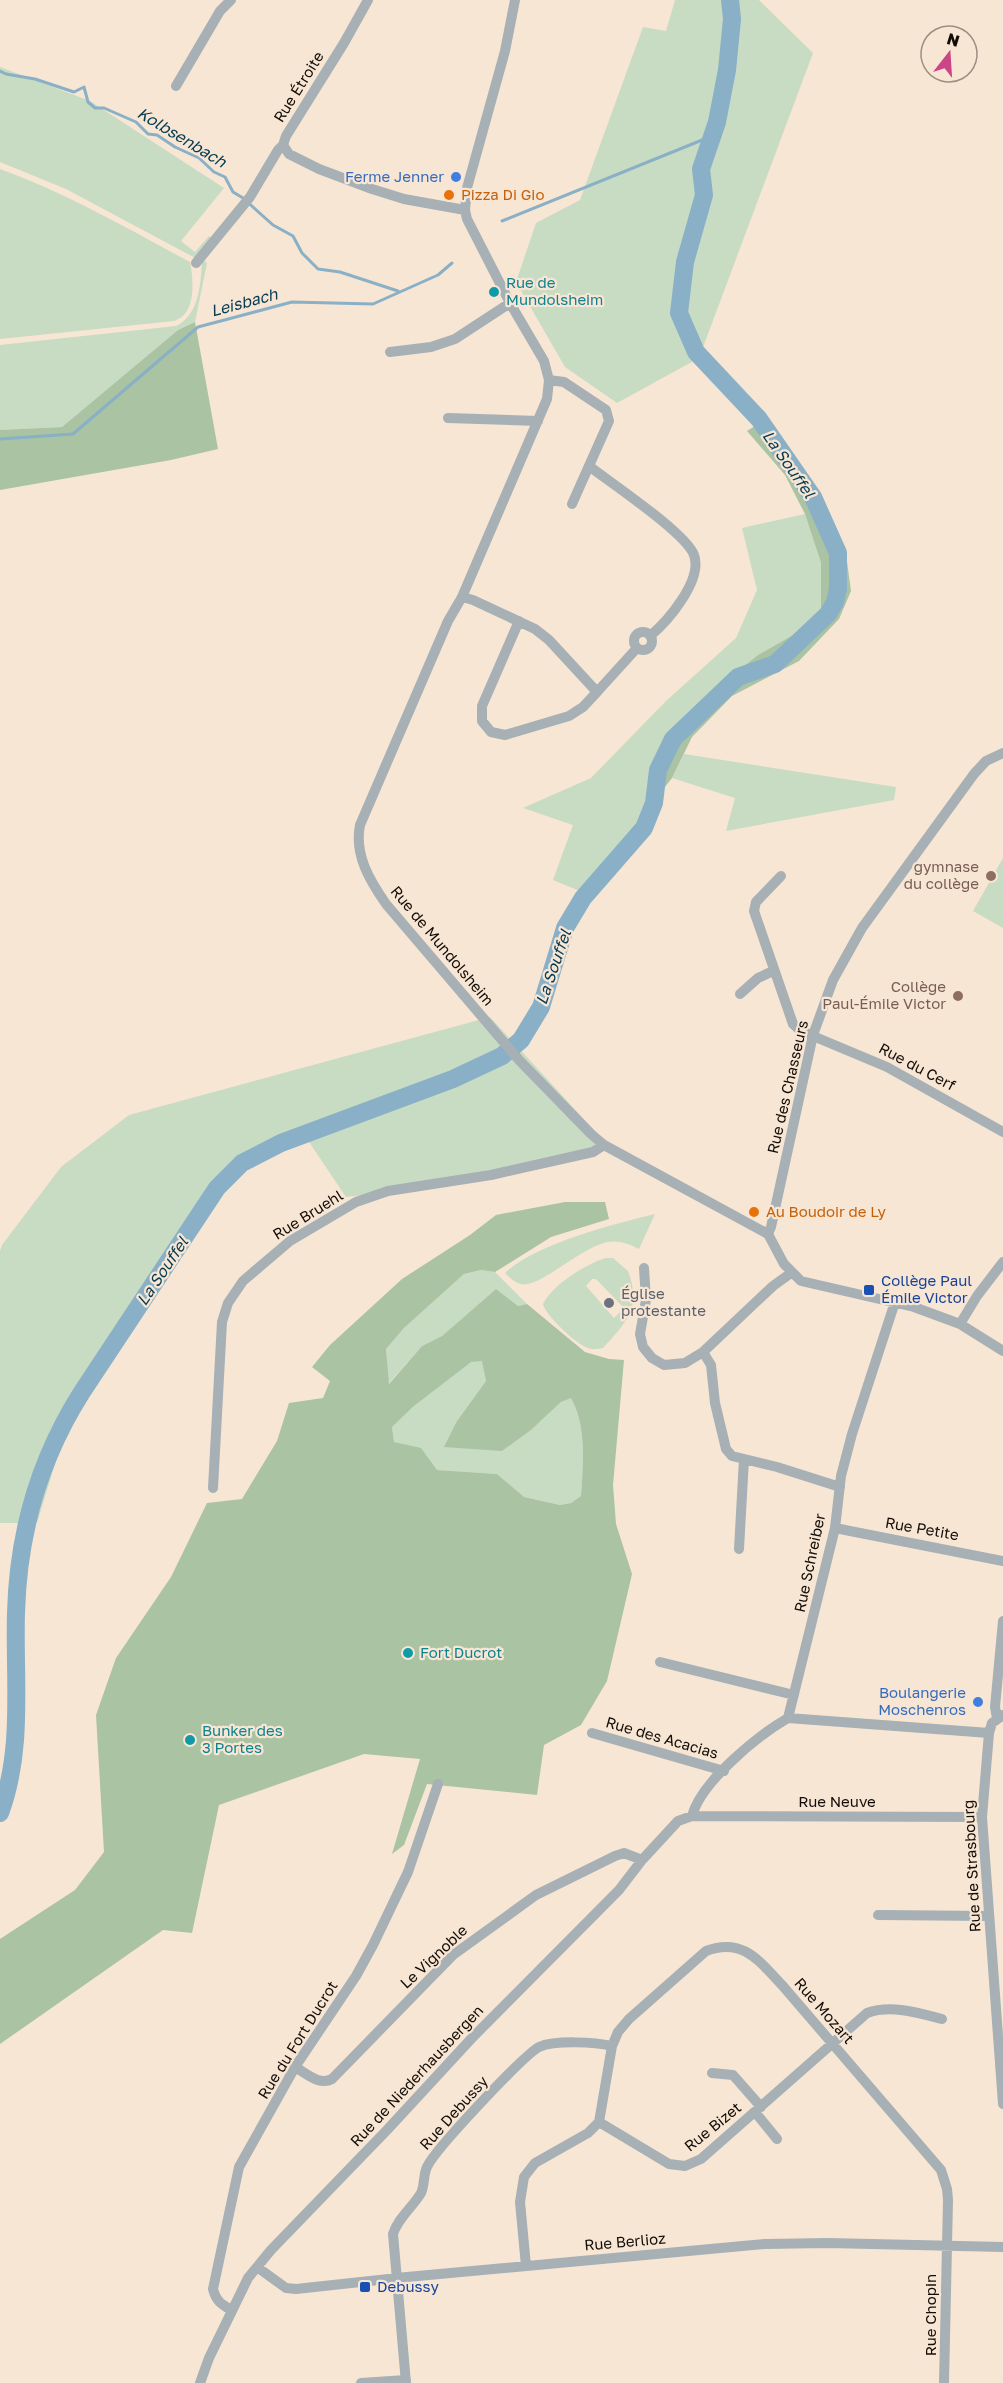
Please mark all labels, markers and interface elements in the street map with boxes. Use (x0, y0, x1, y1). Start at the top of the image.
north arrow (919, 24, 979, 84)
text: N (945, 28, 962, 51)
street label: Rue Étroite (269, 48, 327, 125)
water label: Kolbsenbach (134, 103, 231, 172)
place label: Ferme Jenner (345, 167, 444, 185)
marker: Ferme Jenner (449, 170, 463, 184)
place label: Pizza Di Gio (461, 185, 544, 203)
marker: Pizza Di Gio (442, 188, 456, 202)
place label: Rue de Mundolsheim (506, 273, 603, 308)
water label: Leisbach (208, 283, 281, 321)
marker: Rue de Mundolsheim (487, 285, 501, 299)
water label: La Souffel (758, 426, 820, 502)
place label: gymnase du collège (904, 857, 979, 892)
marker: gymnase du collège (984, 869, 998, 883)
street label: Rue de Mundolsheim (388, 882, 498, 1009)
water label: La Souffel (531, 926, 575, 1007)
place label: Collège Paul-Émile Victor (822, 977, 946, 1012)
marker: Collège Paul-Émile Victor (951, 989, 965, 1003)
street label: Rue des Chasseurs (763, 1018, 811, 1155)
street label: Rue du Cerf (876, 1038, 959, 1094)
street label: Rue Bruehl (269, 1185, 346, 1243)
place label: Au Boudoir de Ly (766, 1202, 887, 1220)
marker: Au Boudoir de Ly (747, 1205, 761, 1219)
water label: La Souffel (132, 1232, 193, 1309)
place label: Collège Paul Émile Victor (881, 1271, 972, 1306)
marker: Collège Paul Émile Victor (862, 1283, 876, 1297)
place label: Église protestante (621, 1284, 706, 1319)
marker: Église protestante (602, 1296, 616, 1310)
street label: Rue Schreiber (790, 1512, 828, 1614)
street label: Rue Petite (884, 1513, 961, 1543)
place label: Fort Ducrot (420, 1643, 502, 1661)
marker: Fort Ducrot (401, 1646, 415, 1660)
place label: Boulangerie Moschenros (878, 1683, 966, 1718)
marker: Boulangerie Moschenros (971, 1695, 985, 1709)
street label: Rue des Acacias (604, 1712, 721, 1762)
place label: Bunker des 3 Portes (202, 1721, 283, 1756)
marker: Bunker des 3 Portes (183, 1733, 197, 1747)
street label: Rue Neuve (798, 1792, 876, 1810)
street label: Rue de Strasbourg (959, 1799, 983, 1933)
street label: Le Vignoble (396, 1921, 471, 1992)
street label: Rue Mozart (791, 1974, 858, 2047)
street label: Rue du Fort Ducrot (254, 1977, 341, 2102)
street label: Rue de Niederhausbergen (346, 2001, 486, 2150)
street label: Rue Debussy (415, 2071, 492, 2153)
street label: Rue Bizet (680, 2098, 744, 2155)
street label: Rue Berlioz (584, 2228, 667, 2254)
street label: Rue Chopin (921, 2274, 939, 2356)
place label: Debussy (377, 2277, 439, 2295)
marker: Debussy (358, 2280, 372, 2294)

